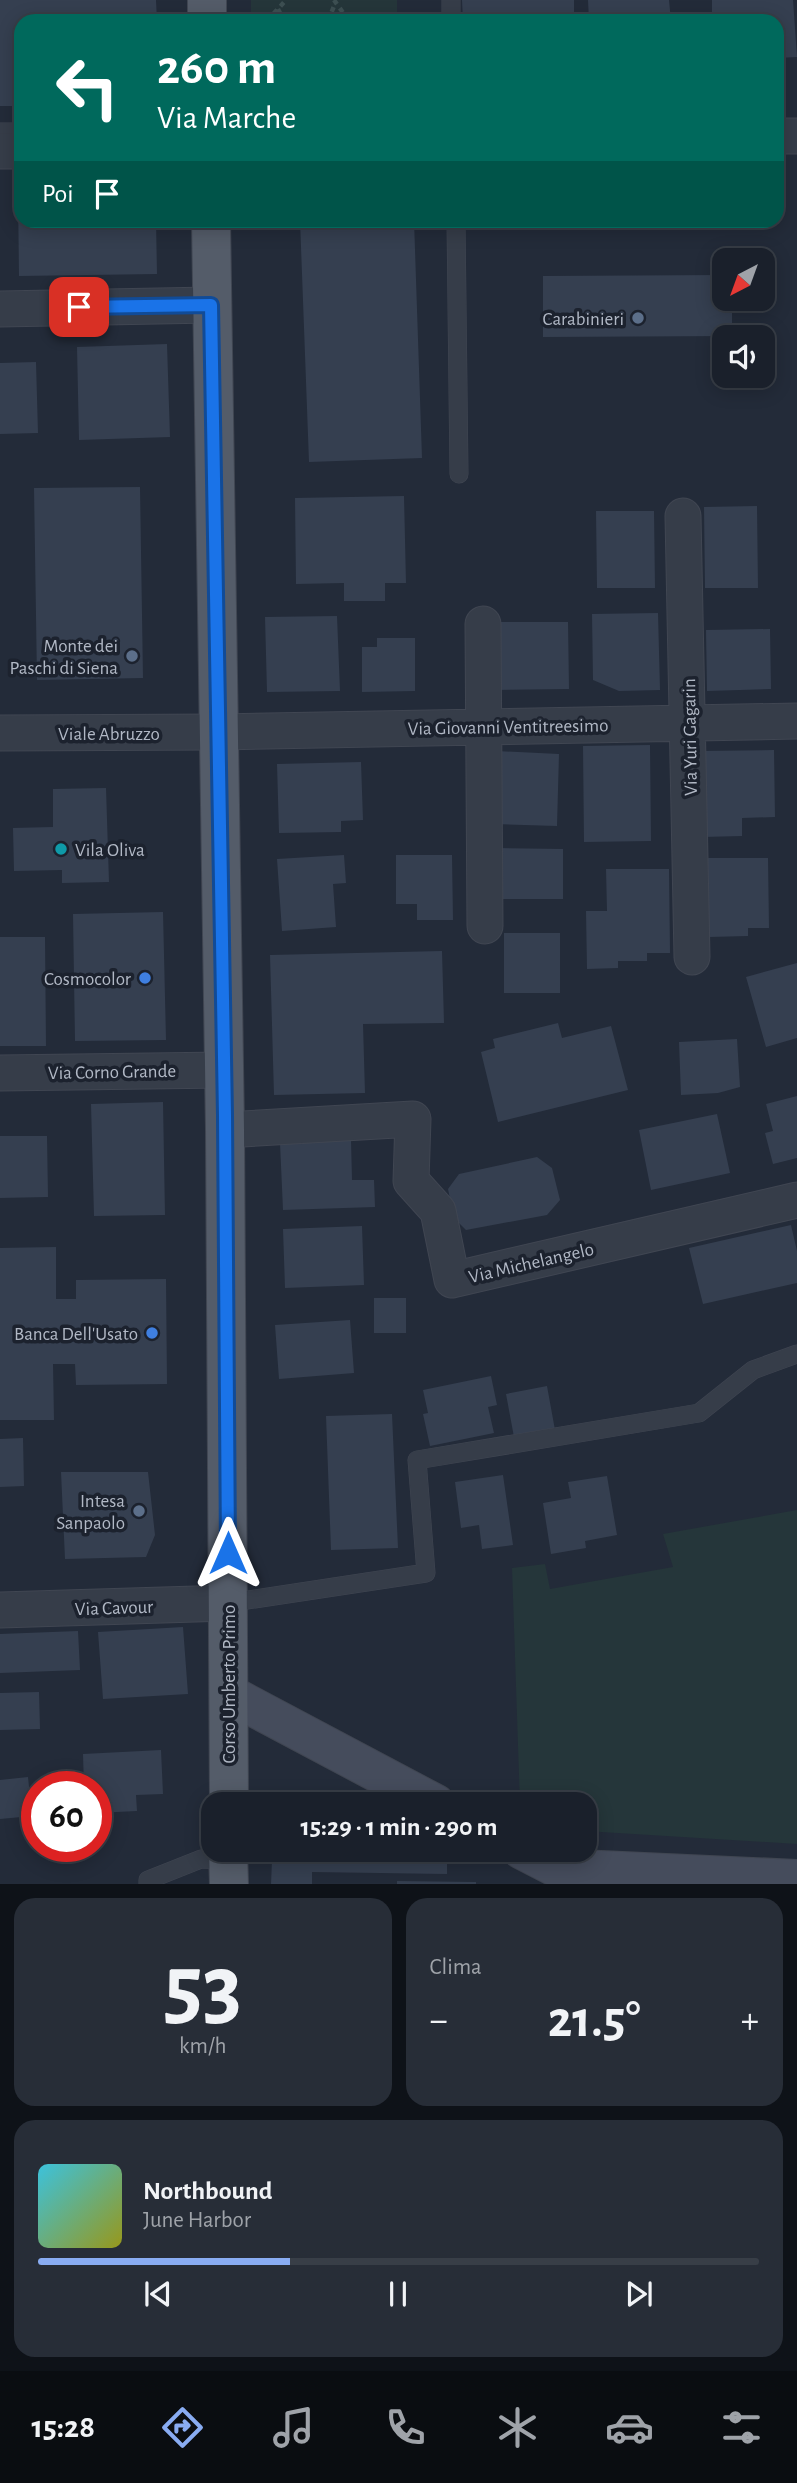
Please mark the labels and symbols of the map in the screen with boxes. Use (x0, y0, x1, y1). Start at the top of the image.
north arrow (712, 248, 775, 312)
pin (49, 277, 109, 337)
place label: Carabinieri (543, 310, 624, 329)
marker: Carabinieri (630, 310, 646, 326)
place label: Monte dei Paschi di Siena (9, 637, 118, 678)
marker: Monte dei Paschi di Siena (124, 648, 140, 664)
street label: Via Yuri Gagarin (680, 678, 701, 796)
street label: Via Giovanni Ventitreesimo (408, 716, 609, 739)
street label: Viale Abruzzo (58, 725, 160, 744)
marker: Vila Oliva (53, 841, 69, 857)
place label: Vila Oliva (75, 841, 145, 860)
place label: Cosmocolor (44, 970, 131, 989)
marker: Cosmocolor (137, 970, 153, 986)
street label: Via Corno Grande (48, 1062, 176, 1083)
street label: Via Michelangelo (467, 1240, 596, 1287)
place label: Banca Dell'Usato (14, 1325, 138, 1344)
marker: Banca Dell'Usato (144, 1325, 160, 1341)
place label: Intesa Sanpaolo (56, 1492, 125, 1533)
marker: Intesa Sanpaolo (131, 1503, 147, 1519)
position arrow (191, 1516, 265, 1590)
street label: Via Cavour (75, 1598, 154, 1619)
street label: Corso Umberto Primo (220, 1605, 239, 1763)
speed limit sign: 60 (21, 1771, 112, 1862)

